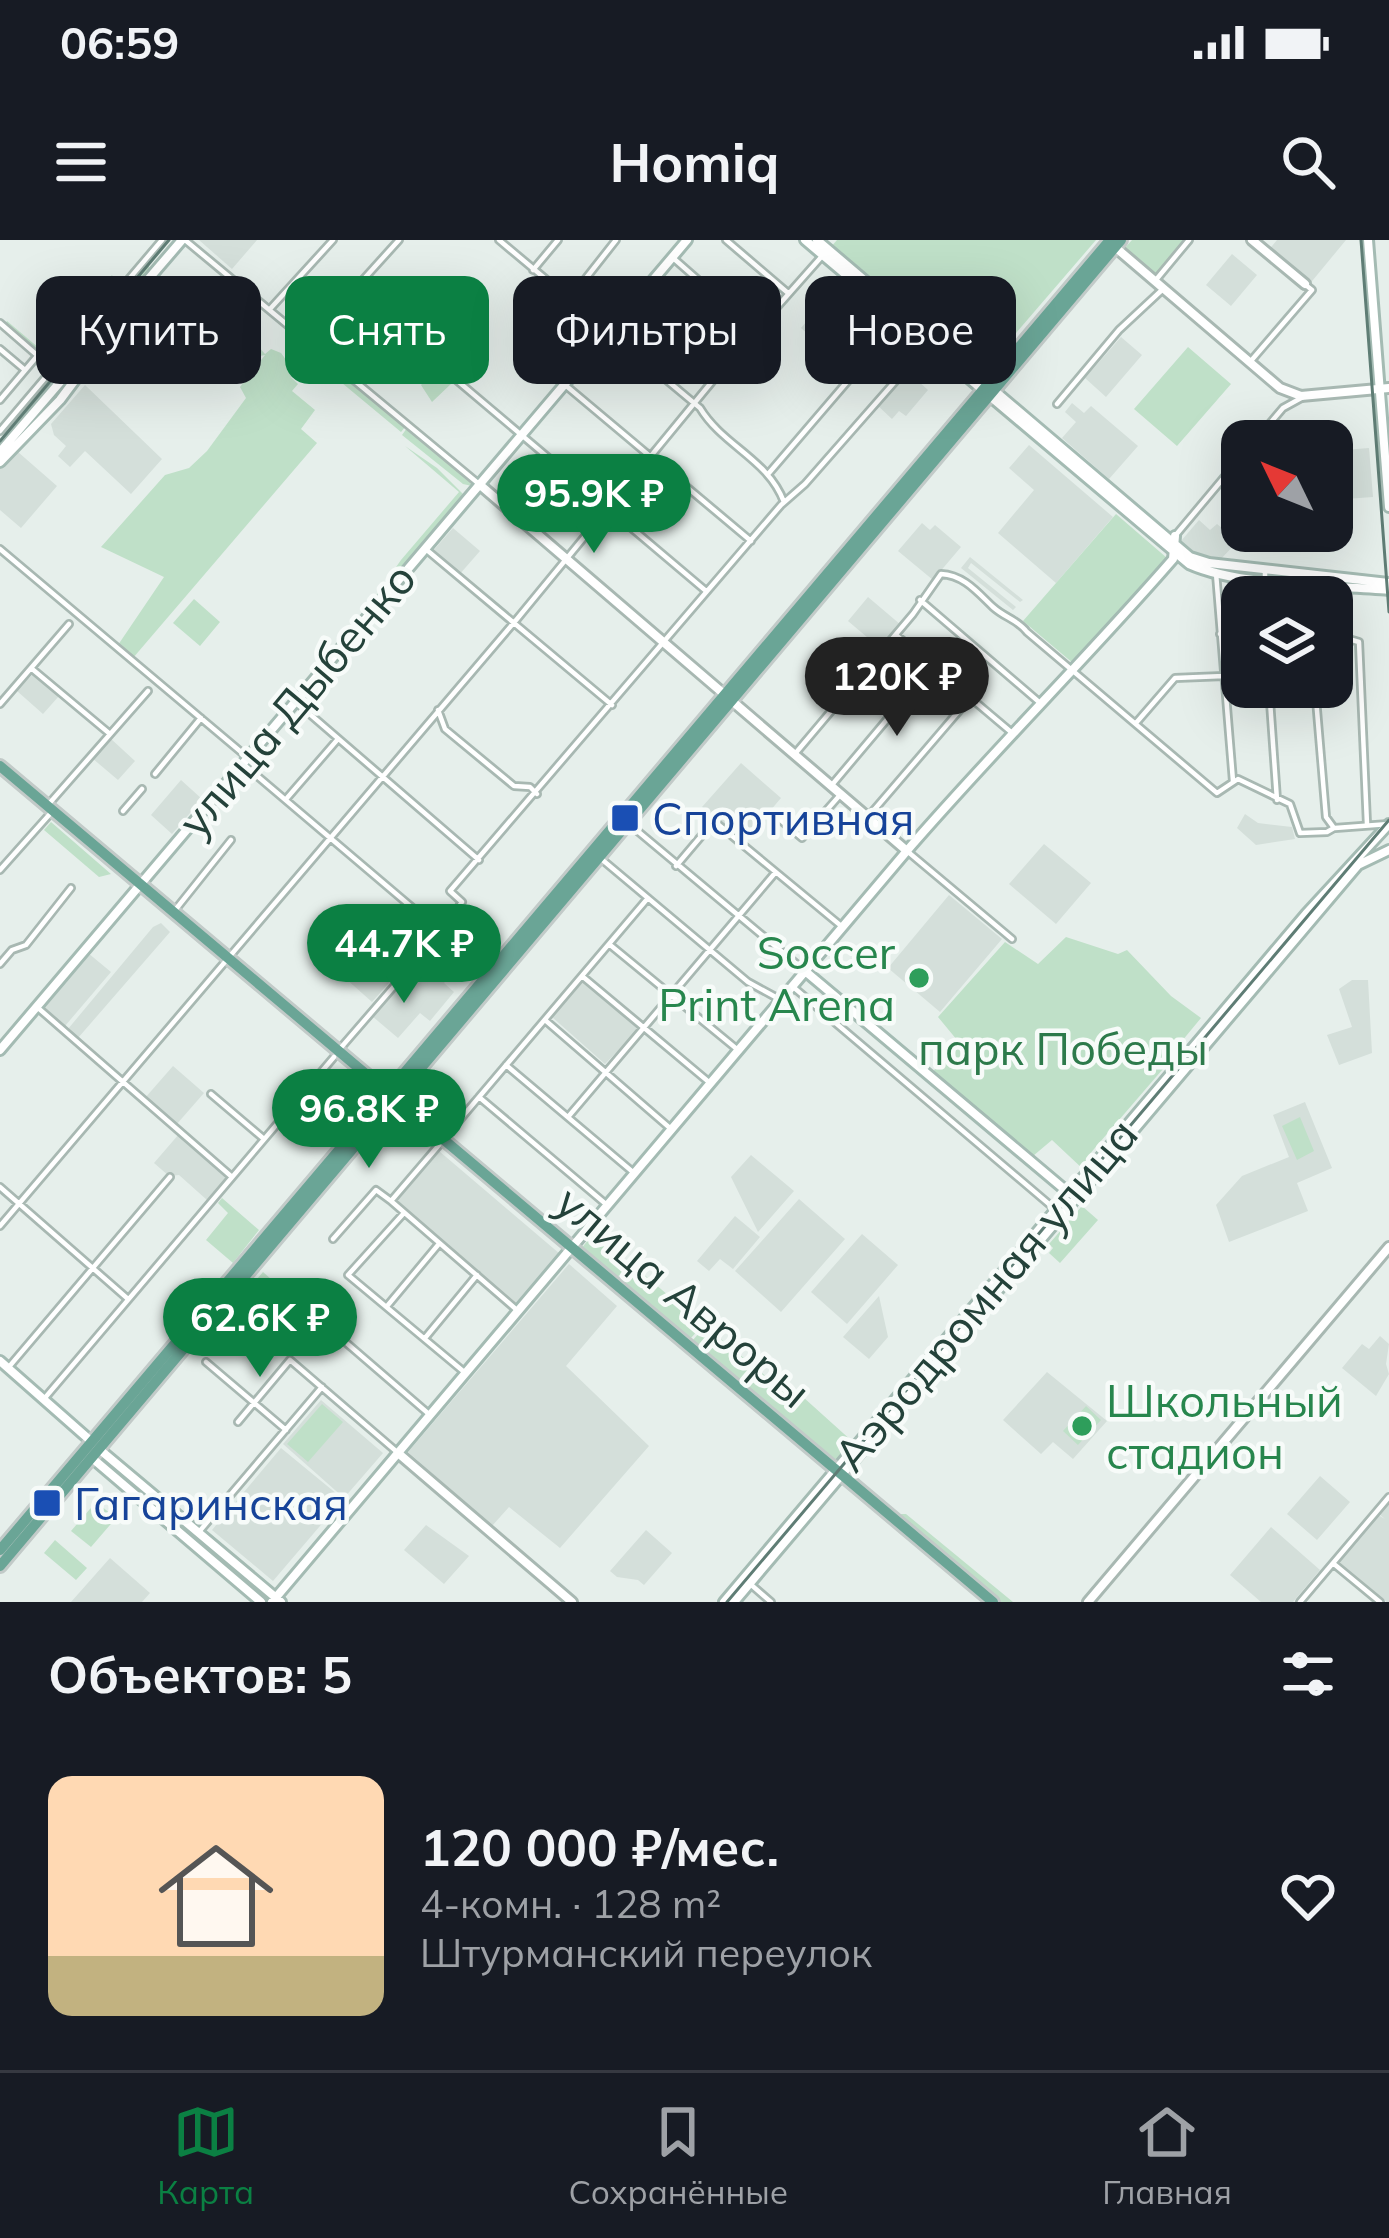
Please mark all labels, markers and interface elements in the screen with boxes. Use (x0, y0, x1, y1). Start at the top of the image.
text: 06:59 (60, 14, 179, 70)
text: Homiq (610, 128, 779, 196)
icon: menu (48, 129, 114, 195)
icon: search (1275, 129, 1341, 195)
chip: Купить (36, 276, 261, 384)
chip: Снять (285, 276, 489, 384)
chip: Фильтры (513, 276, 781, 384)
chip: Новое (805, 276, 1016, 384)
north arrow (1221, 420, 1353, 552)
map controls (1221, 420, 1353, 708)
pin: 95.9K ₽ (483, 454, 705, 556)
text: 95.9K ₽ (524, 468, 664, 517)
street label: улица Дыбенко (165, 550, 427, 848)
button: layers (1221, 576, 1353, 708)
pin: 120K ₽ (799, 637, 995, 739)
text: 120K ₽ (832, 651, 962, 700)
place label: Спортивная (652, 790, 915, 846)
marker: Спортивная (609, 802, 641, 834)
pin: 44.7K ₽ (293, 904, 515, 1006)
text: 44.7K ₽ (334, 918, 474, 967)
place label: Soccer Print Arena (658, 924, 896, 1032)
marker: Soccer Print Arena (906, 965, 932, 991)
park label: парк Победы (918, 1020, 1208, 1076)
pin: 96.8K ₽ (258, 1069, 480, 1171)
text: 96.8K ₽ (299, 1083, 439, 1132)
street label: Аэродромная улица (821, 1106, 1149, 1482)
street label: улица Авроры (545, 1173, 823, 1419)
pin: 62.6K ₽ (149, 1278, 371, 1380)
text: 62.6K ₽ (190, 1292, 330, 1341)
place label: Школьный стадион (1106, 1372, 1343, 1480)
marker: Школьный стадион (1069, 1413, 1095, 1439)
place label: Гагаринская (74, 1475, 348, 1531)
marker: Гагаринская (31, 1487, 63, 1519)
icon: filters (1275, 1641, 1341, 1707)
text: Объектов: 5 (48, 1642, 352, 1706)
text: 120 000 ₽/мес. (420, 1815, 779, 1879)
icon: home (144, 1824, 288, 1968)
icon: heart (1275, 1863, 1341, 1929)
text: 4-комн. · 128 m² (420, 1879, 721, 1928)
text: Штурманский переулок (420, 1928, 872, 1977)
tab: Карта (157, 2099, 254, 2212)
tab: Сохранённые (568, 2099, 788, 2212)
tab: Главная (1102, 2099, 1232, 2212)

